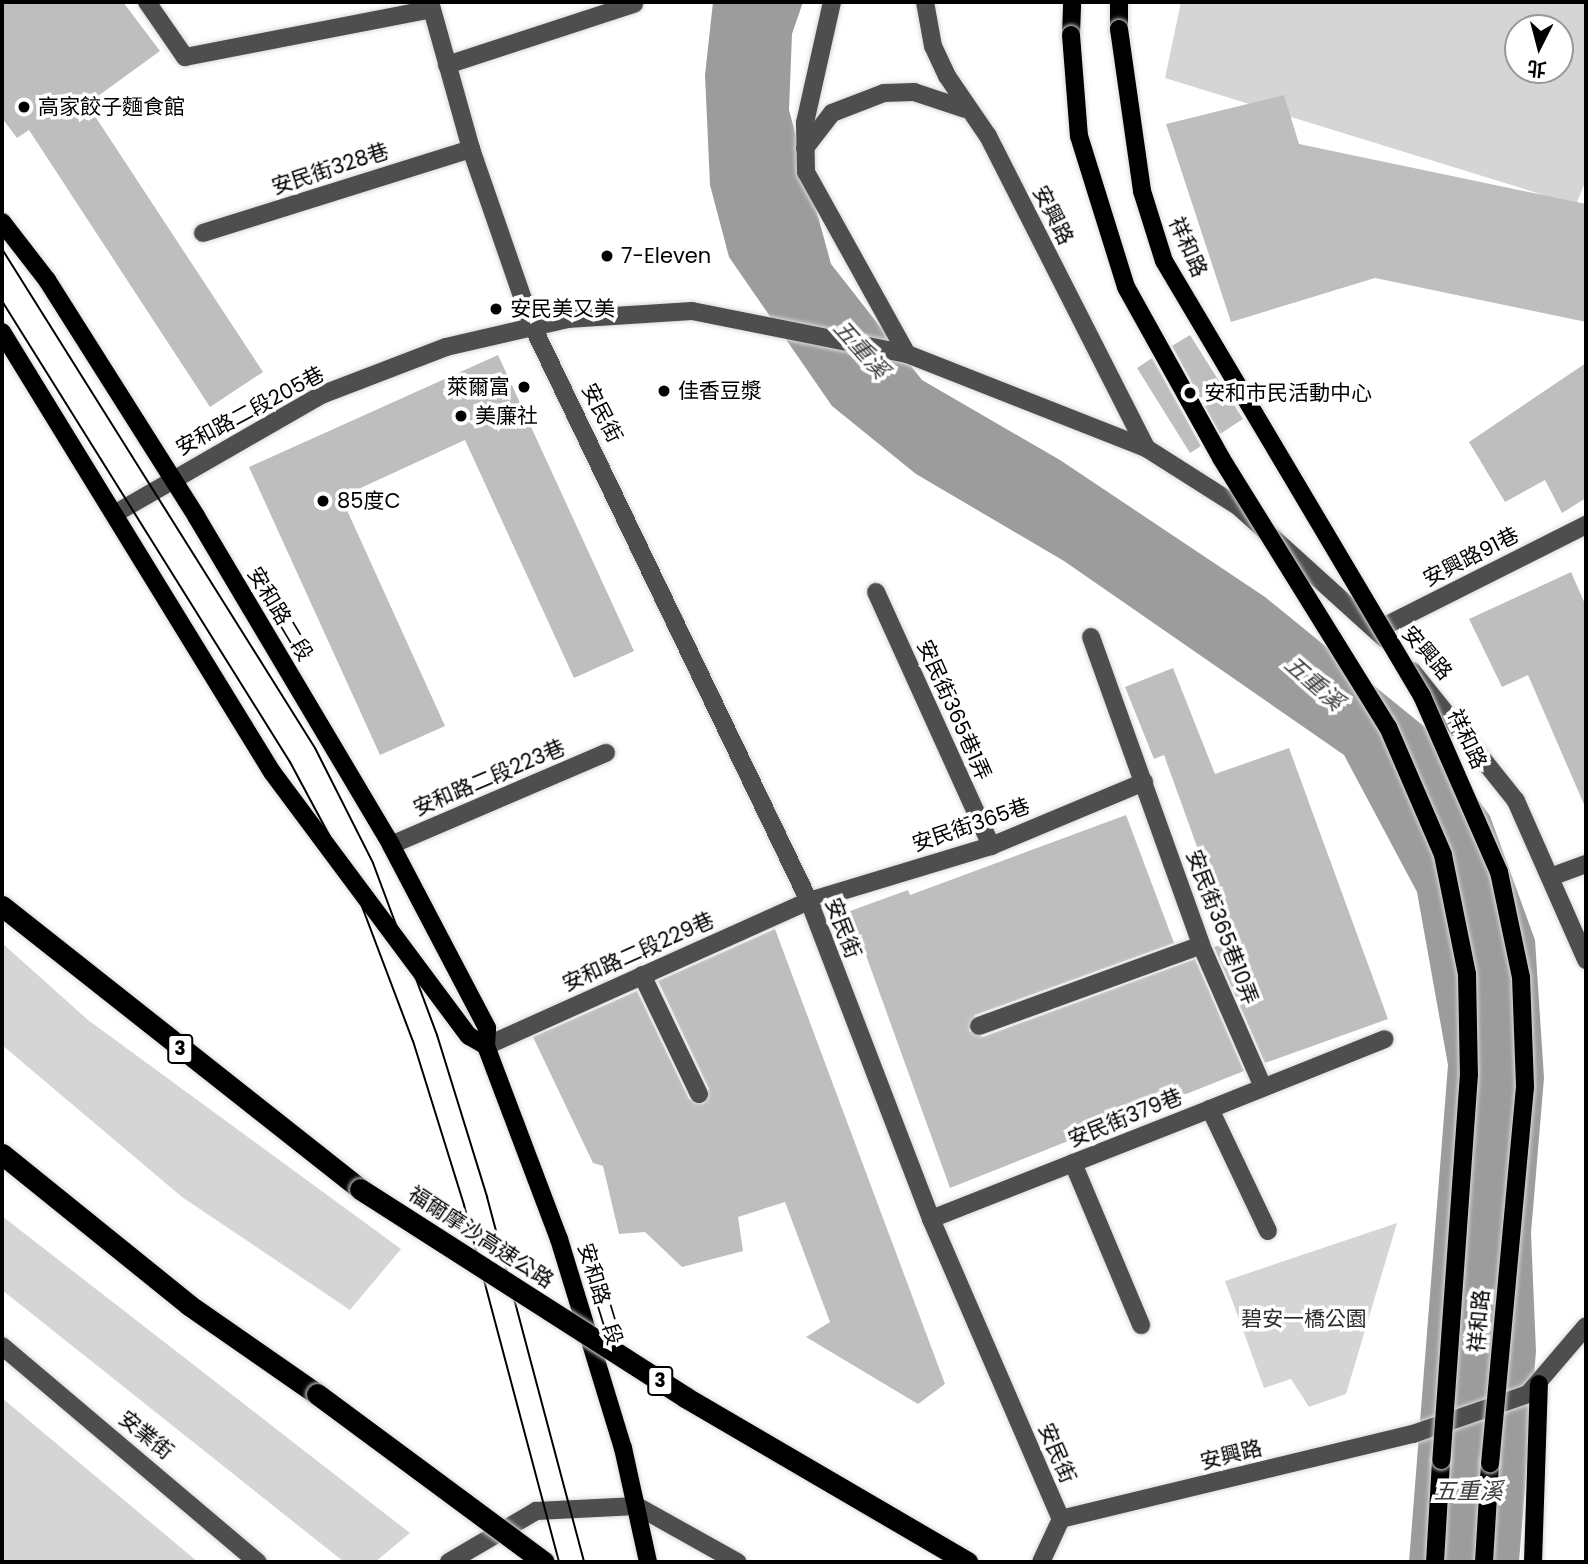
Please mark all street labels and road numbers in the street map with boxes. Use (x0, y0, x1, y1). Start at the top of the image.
street label: 安民街328巷 (268, 138, 392, 200)
street label: 安興路 (1027, 181, 1079, 249)
street label: 祥和路 (1164, 213, 1212, 281)
street label: 安和路二段205巷 (171, 361, 329, 461)
street label: 安民街 (576, 379, 628, 447)
street label: 安興路91巷 (1419, 522, 1523, 592)
street label: 安和路二段 (242, 563, 318, 665)
street label: 安興路 (1397, 621, 1457, 685)
street label: 安民街365巷1弄 (912, 636, 996, 784)
street label: 祥和路 (1442, 705, 1492, 773)
street label: 安和路二段223巷 (409, 735, 569, 821)
street label: 安民街365巷 (909, 793, 1033, 857)
street label: 安民街365巷10弄 (1181, 846, 1263, 1008)
street label: 安民街 (820, 894, 866, 962)
street label: 安和路二段229巷 (558, 907, 718, 997)
road number: 3 (166, 1034, 194, 1064)
street label: 安民街379巷 (1064, 1084, 1186, 1152)
street label: 福爾摩沙高速公路 (404, 1181, 558, 1293)
street label: 安和路二段 (573, 1240, 627, 1348)
street label: 祥和路 (1464, 1289, 1494, 1353)
road number: 3 (646, 1366, 674, 1396)
street label: 安業街 (114, 1405, 178, 1465)
street label: 安民街 (1033, 1419, 1081, 1487)
street label: 安興路 (1197, 1435, 1265, 1475)

